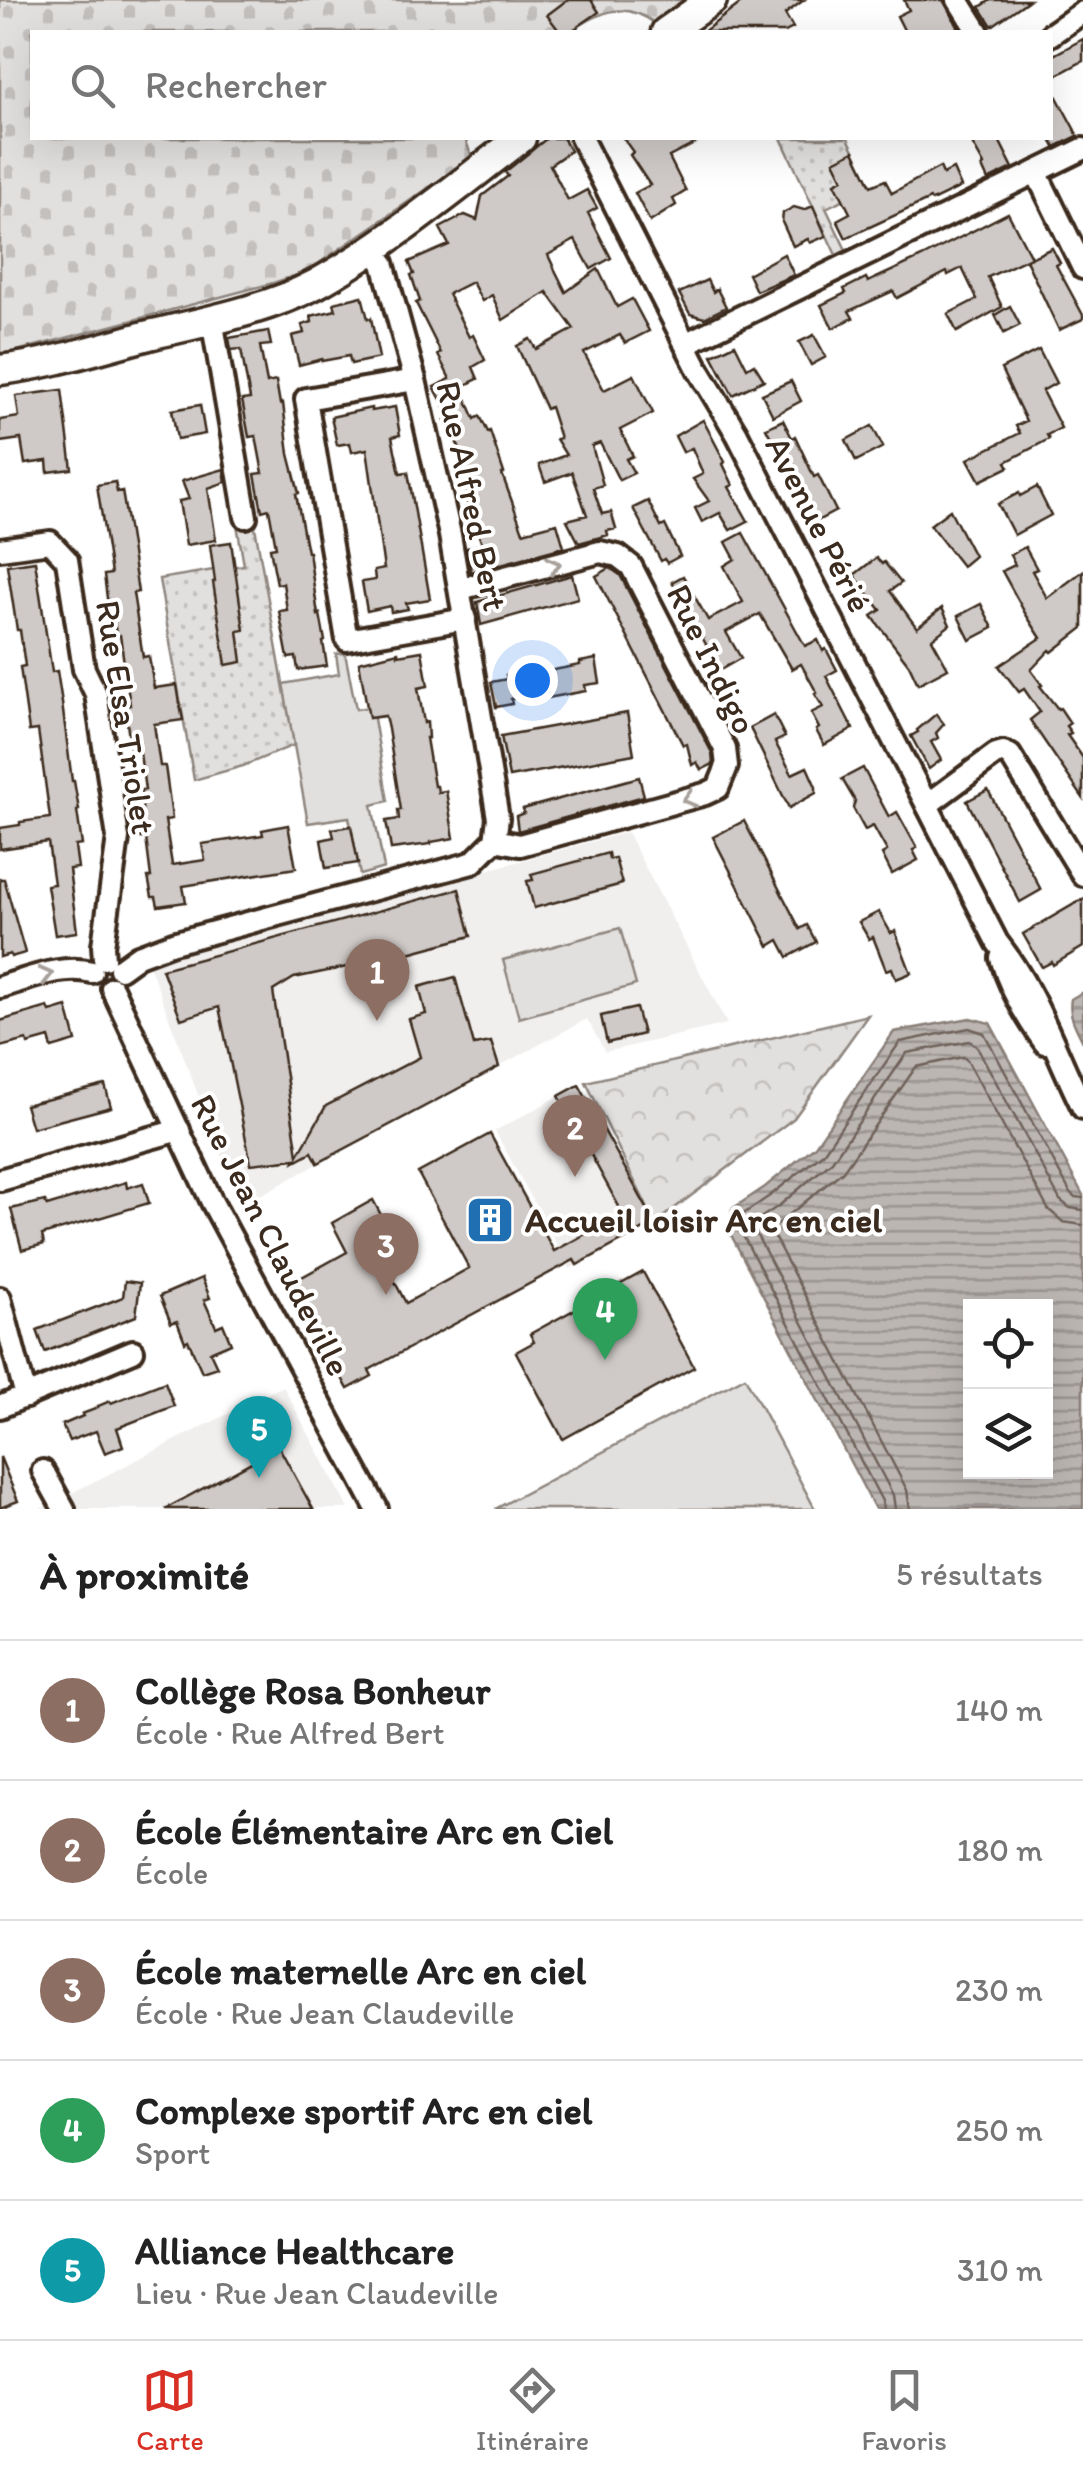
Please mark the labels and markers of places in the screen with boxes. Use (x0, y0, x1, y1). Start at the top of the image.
pin: 1 (344, 938, 410, 1021)
pin: 2 (542, 1094, 608, 1177)
building icon: Accueil loisir Arc en ciel (464, 1194, 516, 1246)
place label: Accueil loisir Arc en ciel (525, 1199, 882, 1241)
pin: 3 (354, 1212, 418, 1295)
pin: 4 (572, 1278, 638, 1360)
pin: 5 (226, 1396, 292, 1478)

